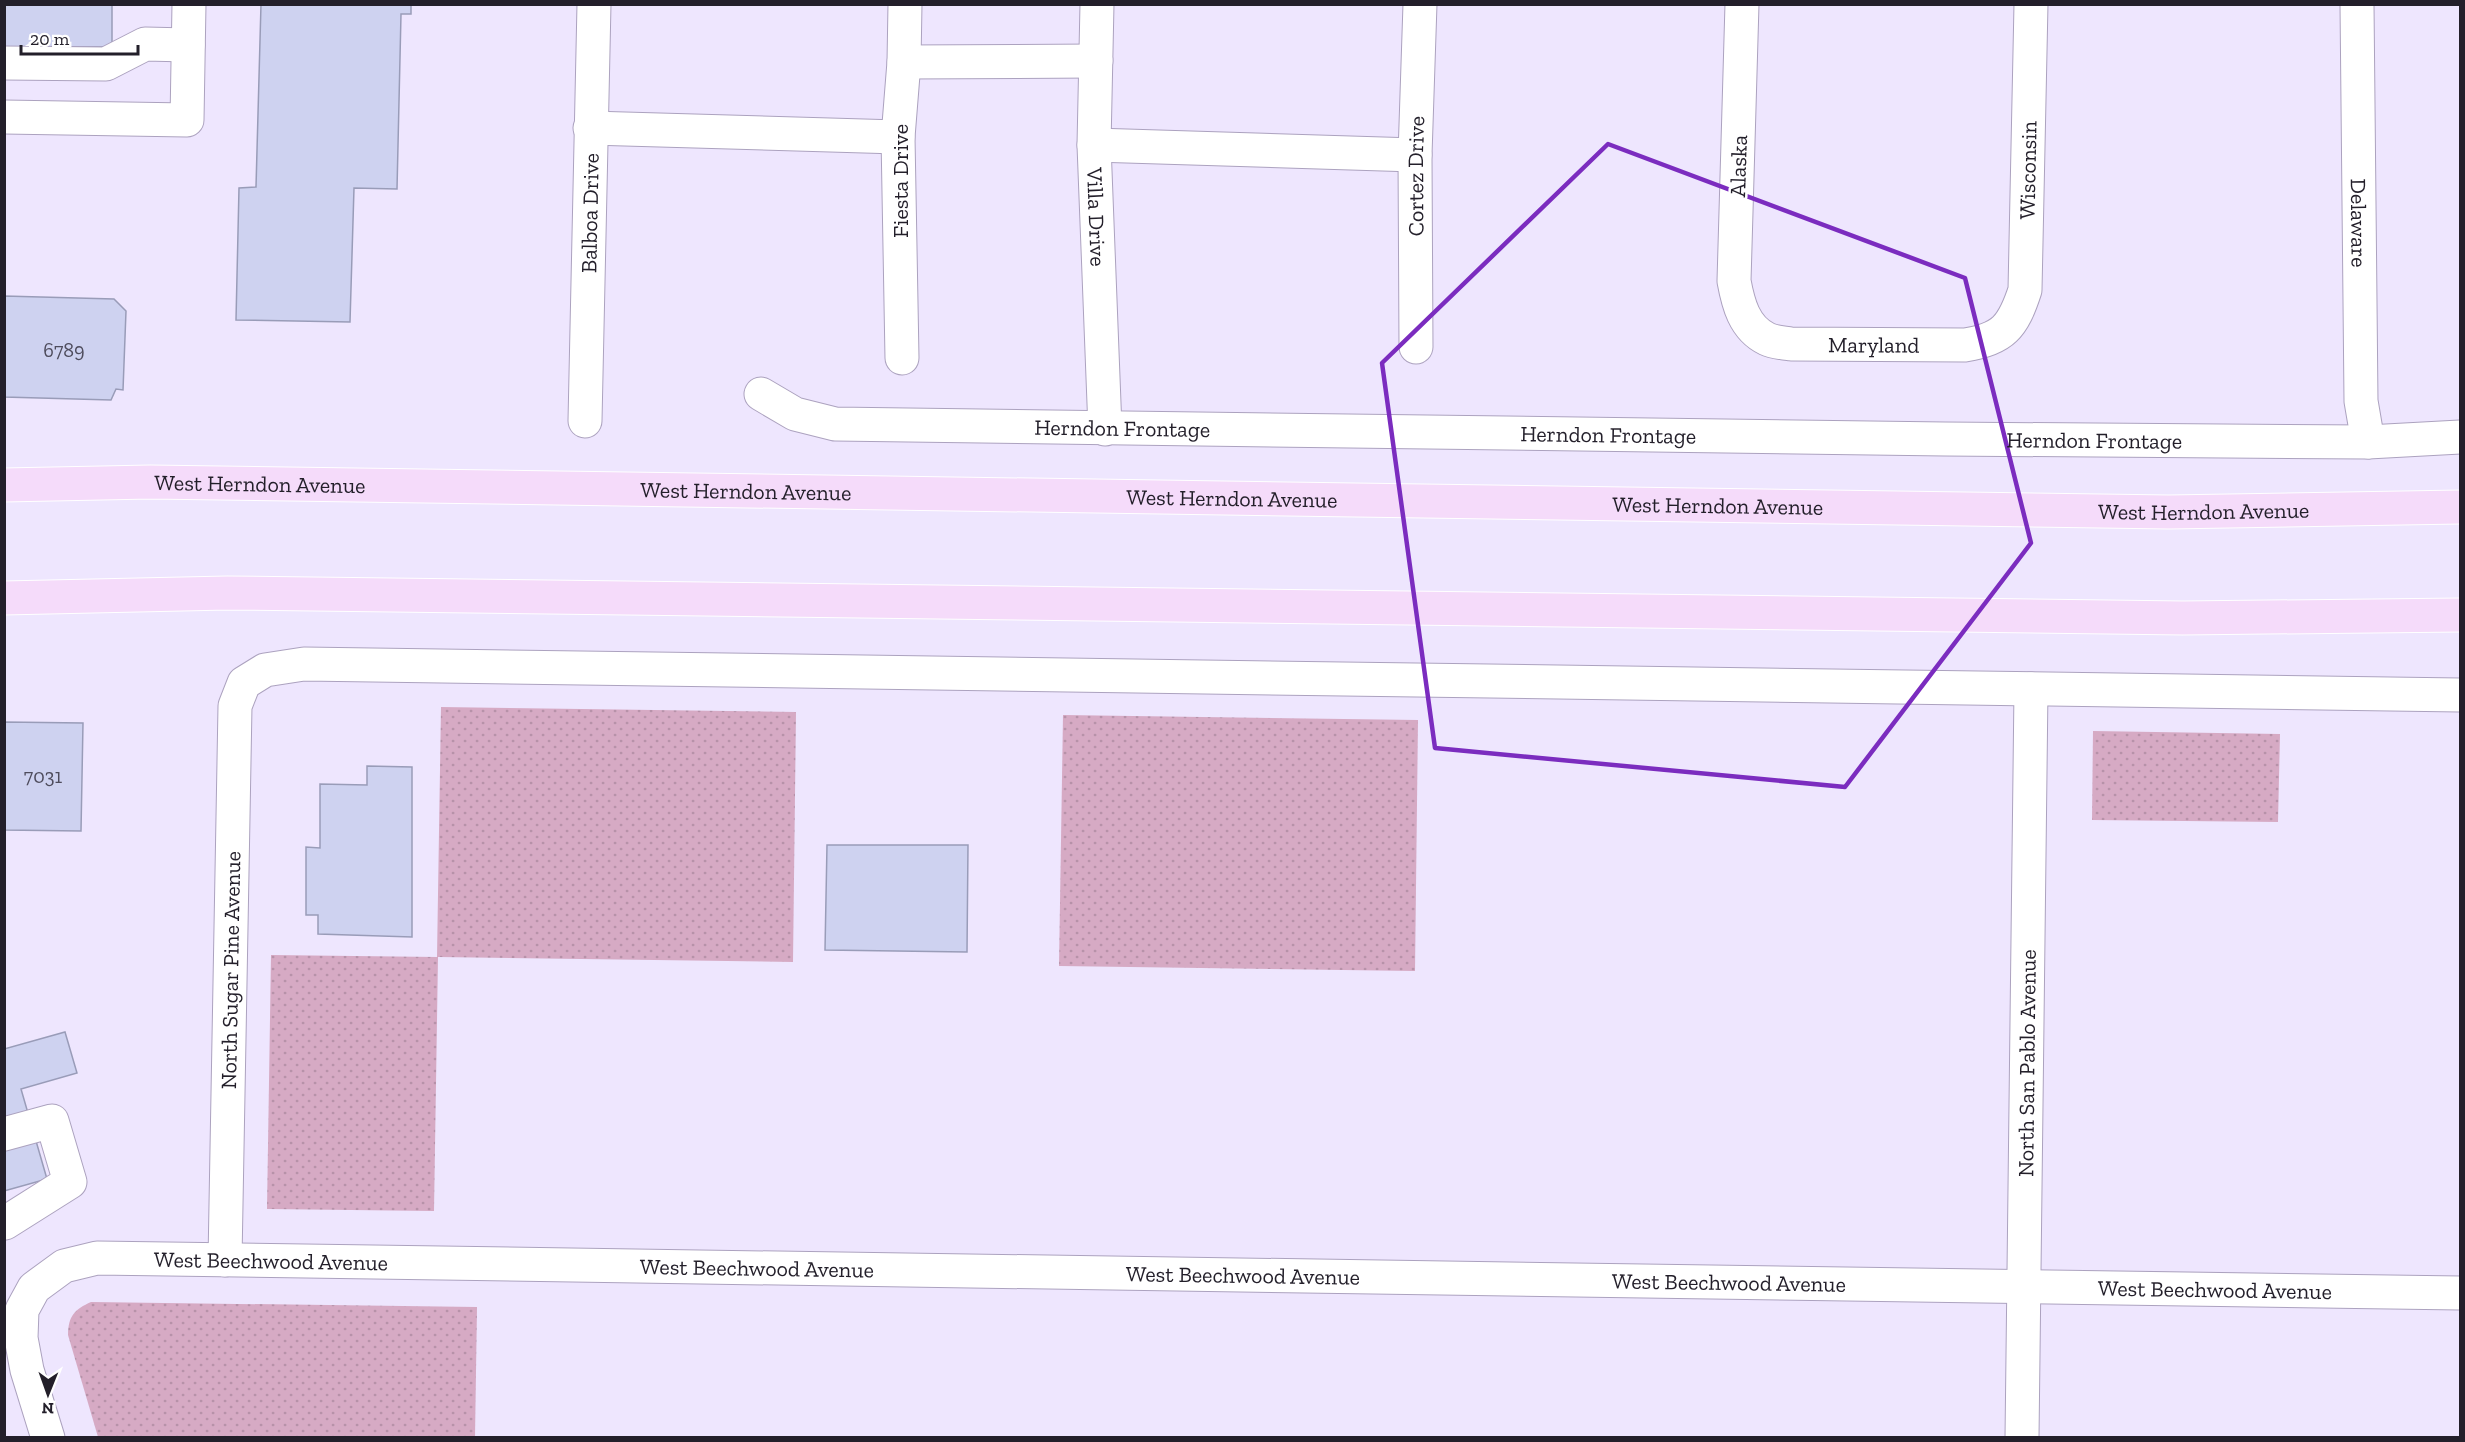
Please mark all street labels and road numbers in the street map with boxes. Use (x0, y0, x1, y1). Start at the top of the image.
street label: Cortez Drive (1402, 115, 1430, 236)
street label: Wisconsin (2013, 120, 2043, 220)
street label: Fiesta Drive (887, 124, 914, 238)
street label: Alaska (1724, 134, 1753, 198)
street label: Balboa Drive (575, 153, 605, 273)
street label: Villa Drive (1081, 166, 1112, 267)
street label: Delaware (2345, 178, 2373, 268)
street label: Maryland (1828, 331, 1919, 359)
street label: Herndon Frontage (1034, 414, 1210, 443)
street label: Herndon Frontage (1520, 420, 1696, 450)
street label: Herndon Frontage (2006, 426, 2182, 455)
street label: West Herndon Avenue (154, 469, 366, 499)
street label: West Herndon Avenue (640, 476, 852, 506)
street label: West Herndon Avenue (1126, 484, 1338, 514)
street label: West Herndon Avenue (1612, 491, 1824, 521)
street label: West Herndon Avenue (2098, 497, 2309, 526)
street label: North Sugar Pine Avenue (215, 851, 246, 1089)
street label: North San Pablo Avenue (2012, 949, 2042, 1177)
street label: West Beechwood Avenue (154, 1246, 388, 1276)
street label: West Beechwood Avenue (640, 1253, 874, 1284)
street label: West Beechwood Avenue (1126, 1260, 1360, 1291)
street label: West Beechwood Avenue (1612, 1267, 1846, 1298)
street label: West Beechwood Avenue (2098, 1275, 2332, 1305)

